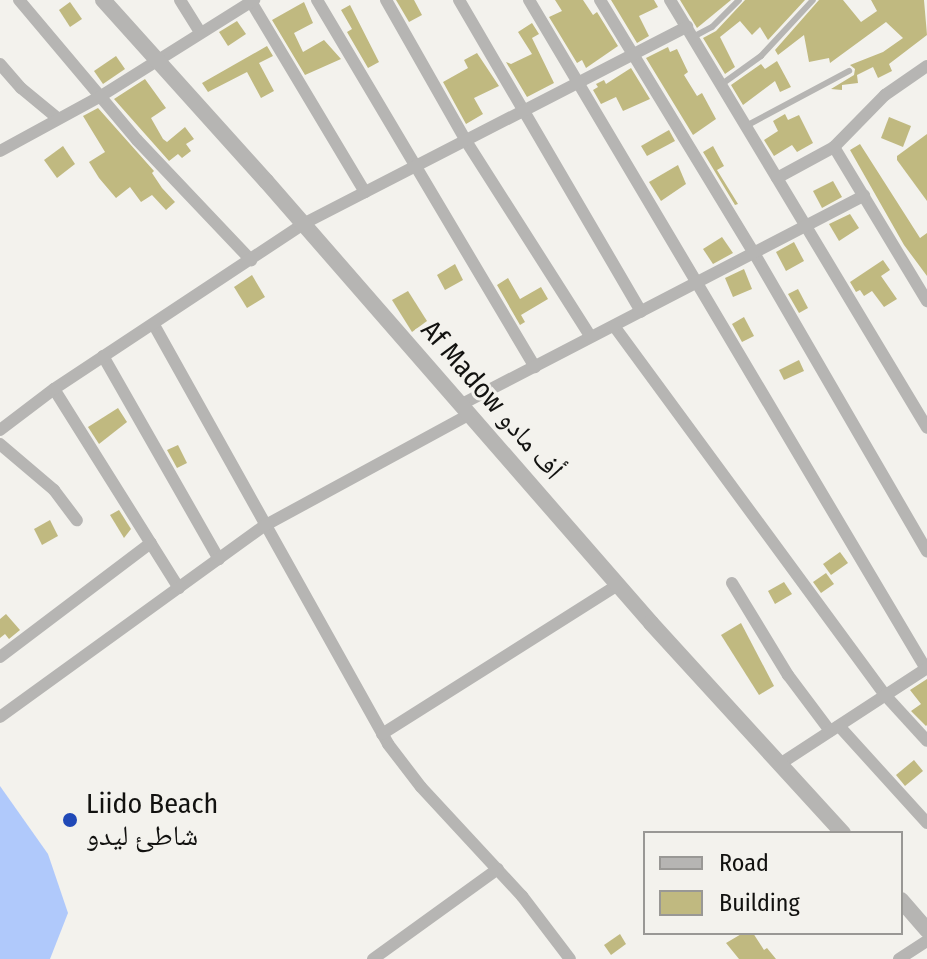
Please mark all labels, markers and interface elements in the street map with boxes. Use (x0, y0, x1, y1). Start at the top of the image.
street label: Af Madow أف مادو (414, 314, 570, 486)
place label: Liido Beach شاطئ ليدو (86, 787, 218, 853)
marker: Liido Beach شاطئ ليدو (61, 811, 79, 829)
legend (643, 831, 903, 935)
text: Road (719, 849, 769, 877)
text: Building (719, 889, 800, 917)

